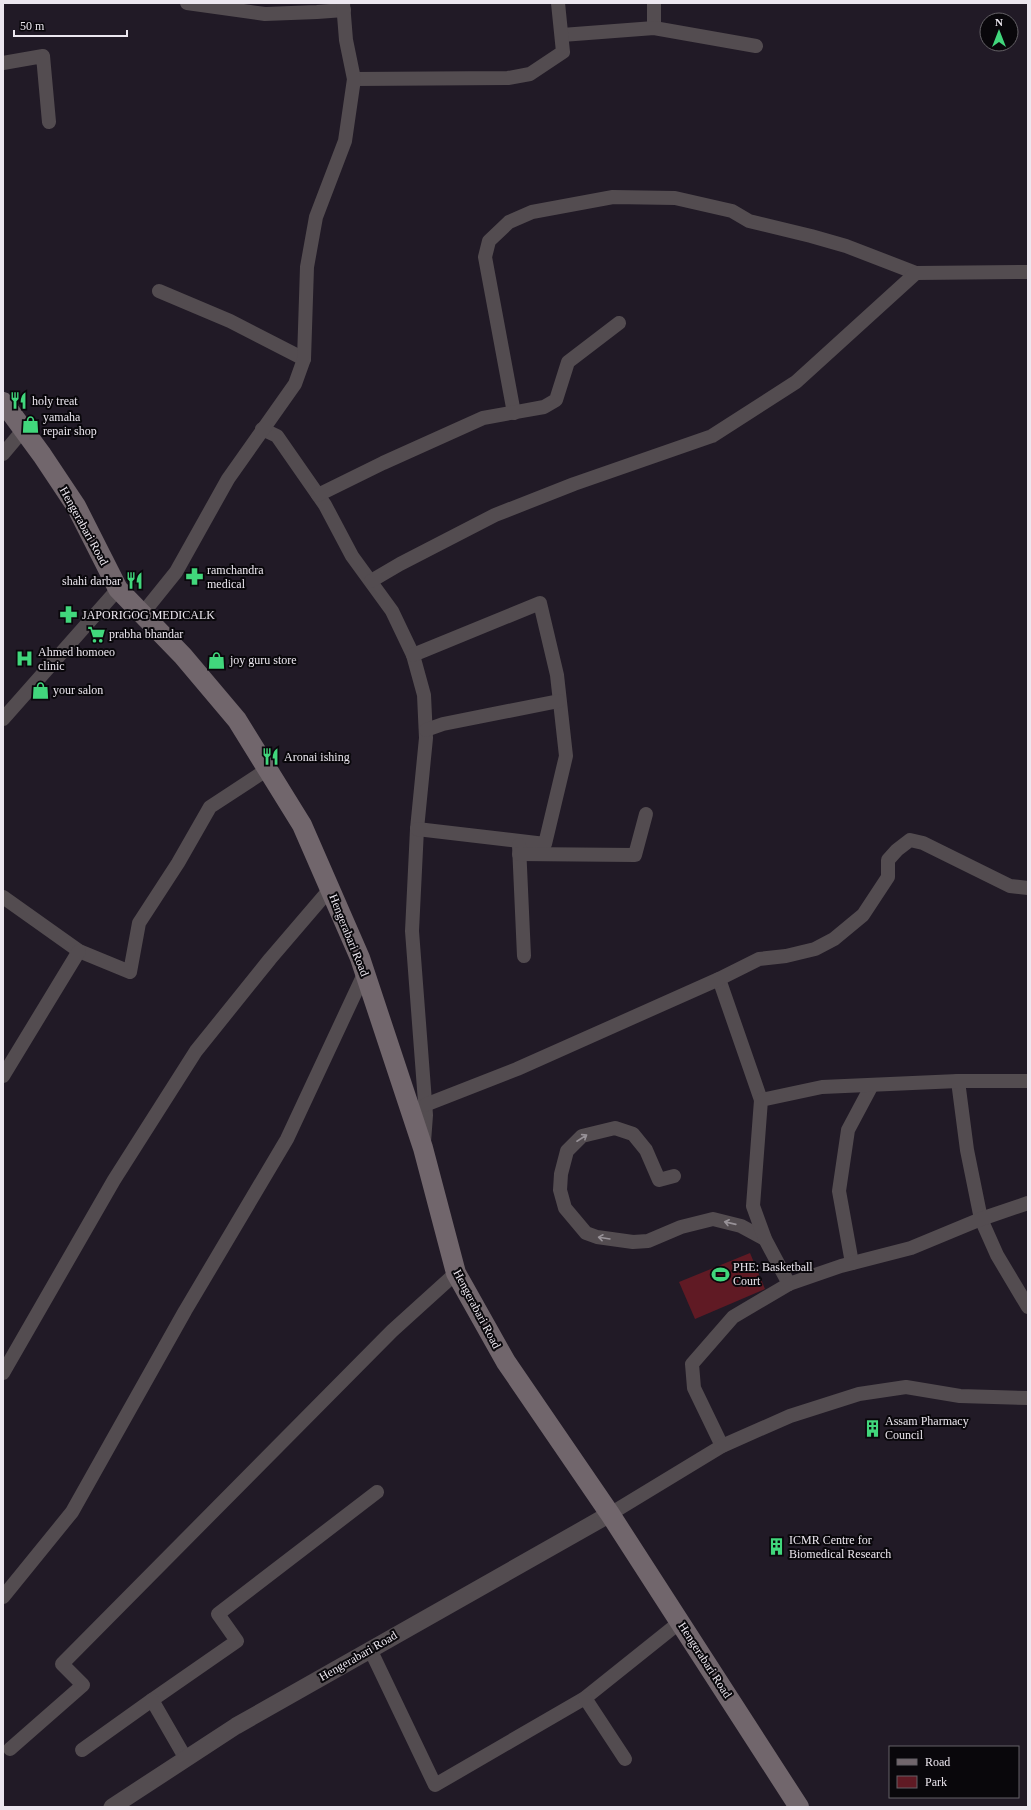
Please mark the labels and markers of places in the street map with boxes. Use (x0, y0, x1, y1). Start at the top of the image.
restaurant icon: holy treat (9, 391, 29, 411)
place label: holy treat (32, 394, 78, 408)
place label: yamaha repair shop (43, 410, 97, 438)
shop icon: yamaha repair shop (20, 414, 40, 434)
place label: ramchandra medical (207, 563, 264, 591)
pharmacy icon: ramchandra medical (184, 567, 204, 587)
restaurant icon: shahi darbar (124, 571, 144, 591)
place label: shahi darbar (62, 574, 121, 588)
pharmacy icon: JAPORIGOG MEDICALK (59, 605, 79, 625)
place label: JAPORIGOG MEDICALK (82, 608, 215, 622)
supermarket icon: prabha bhandar (86, 624, 106, 644)
place label: prabha bhandar (109, 627, 183, 641)
place label: Ahmed homoeo clinic (38, 645, 115, 673)
hospital icon: Ahmed homoeo clinic (15, 649, 35, 669)
shop icon: joy guru store (207, 650, 227, 670)
place label: joy guru store (229, 653, 297, 667)
shop icon: your salon (30, 680, 50, 700)
place label: your salon (53, 683, 103, 697)
restaurant icon: Aronai ishing (261, 747, 281, 767)
place label: Aronai ishing (284, 750, 350, 764)
place label: PHE: Basketball Court (733, 1260, 813, 1288)
sports icon: PHE: Basketball Court (710, 1264, 730, 1284)
place label: Assam Pharmacy Council (885, 1414, 969, 1442)
building icon: Assam Pharmacy Council (862, 1418, 882, 1438)
place label: ICMR Centre for Biomedical Research (789, 1533, 891, 1561)
building icon: ICMR Centre for Biomedical Research (766, 1537, 786, 1557)

